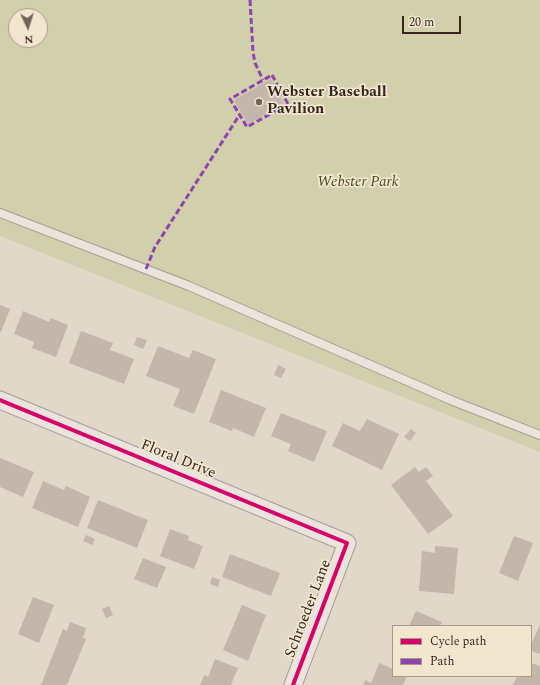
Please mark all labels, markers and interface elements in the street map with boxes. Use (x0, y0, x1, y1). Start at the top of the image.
north arrow (8, 8, 48, 48)
scale bar (404, 8, 463, 34)
text: 20 m (409, 13, 434, 32)
text: N (24, 31, 34, 48)
place label: Webster Baseball Pavilion (267, 84, 387, 119)
marker: Webster Baseball Pavilion (254, 97, 264, 107)
park label: Webster Park (317, 174, 399, 192)
street label: Floral Drive (138, 437, 218, 483)
street label: Schroeder Lane (282, 557, 336, 661)
legend (392, 625, 532, 677)
text: Cycle path (430, 632, 487, 651)
text: Path (430, 652, 455, 671)

